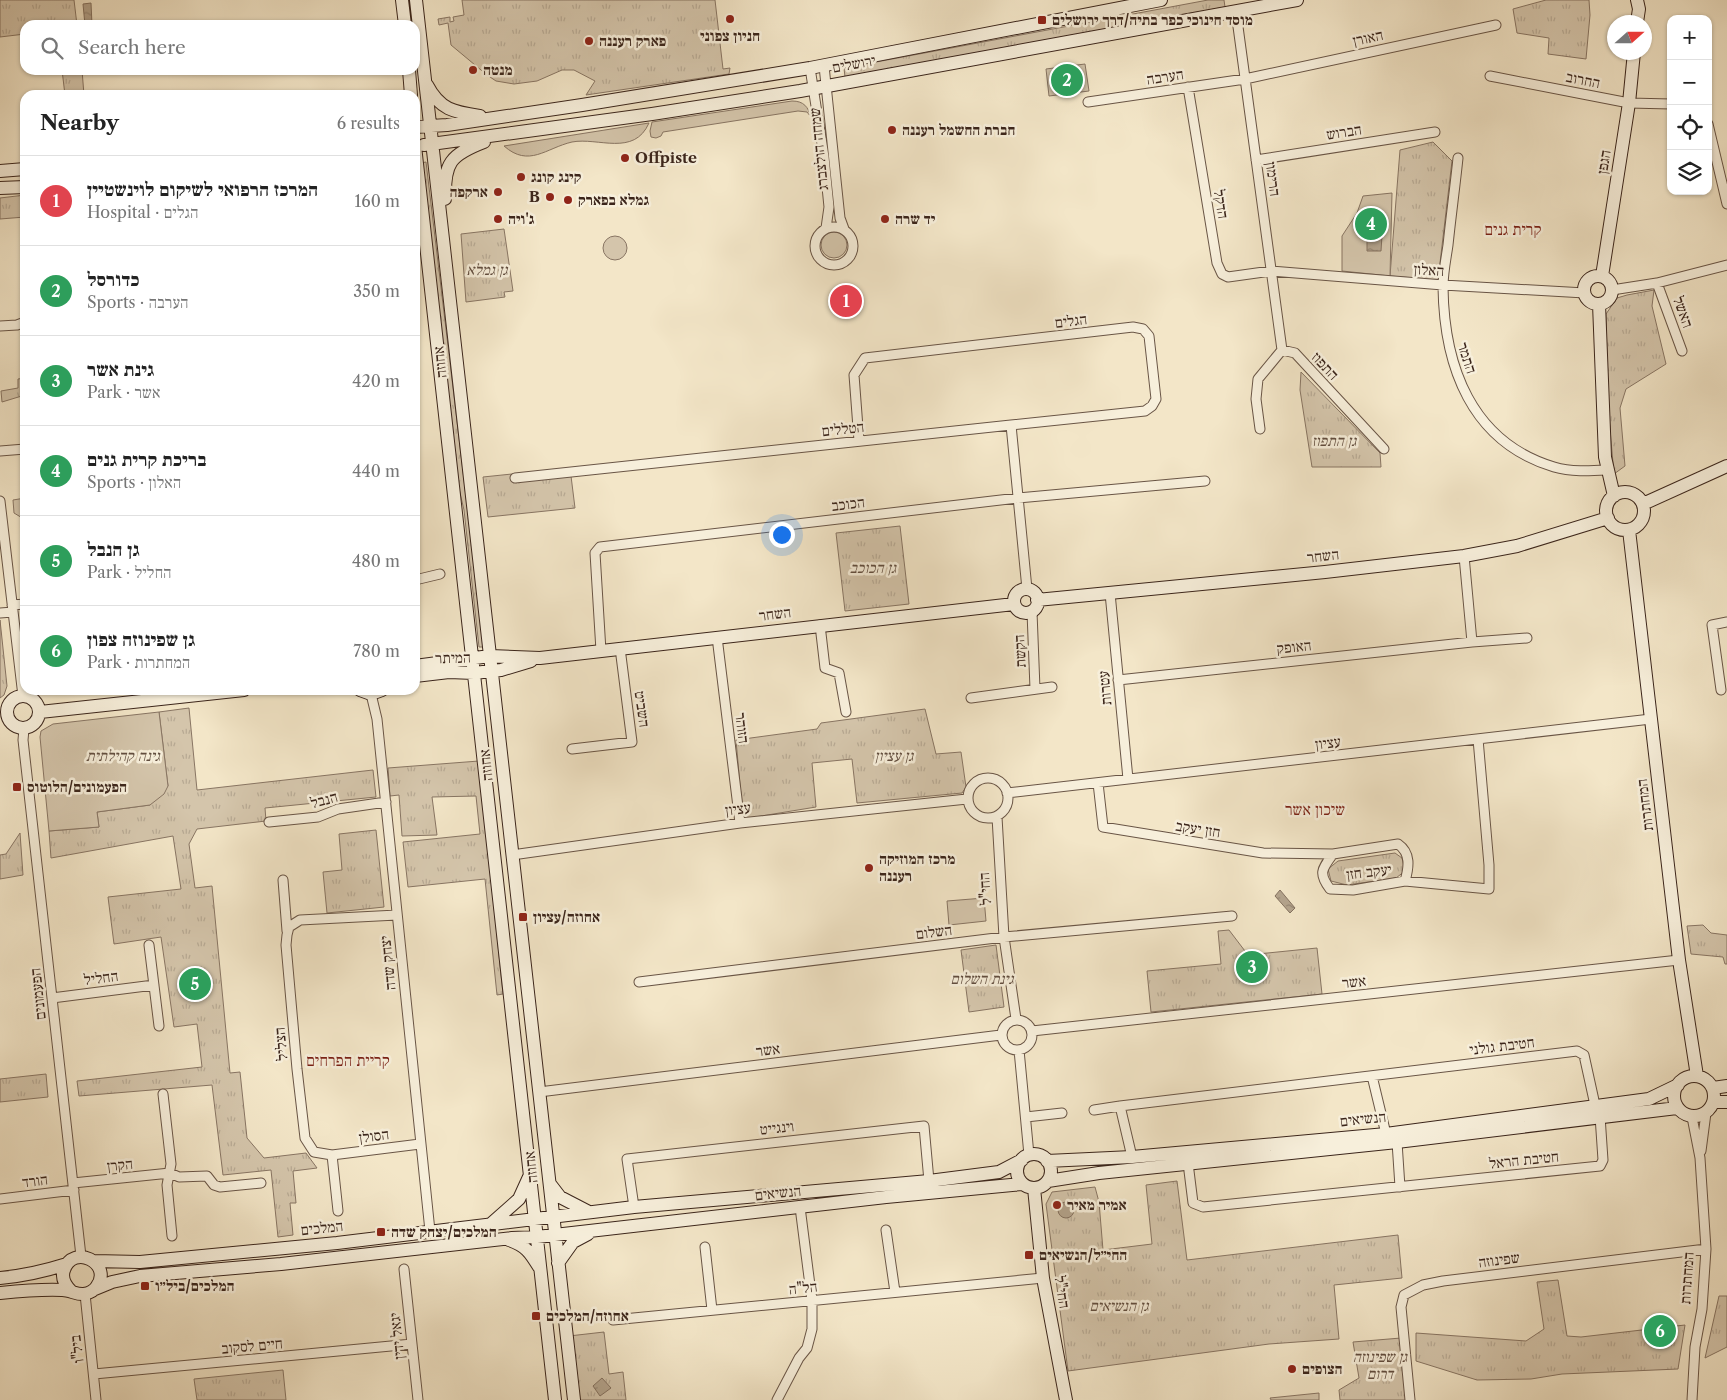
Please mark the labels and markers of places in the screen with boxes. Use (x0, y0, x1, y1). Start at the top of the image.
place label: מוסד חינוכי כפר בתיה/דרך ירושלים (1052, 10, 1253, 29)
marker: חניון צפוני (724, 13, 736, 25)
marker: מוסד חינוכי כפר בתיה/דרך ירושלים (1036, 14, 1048, 26)
place label: חניון צפוני (700, 26, 760, 45)
place label: פארק רעננה (599, 31, 666, 50)
marker: פארק רעננה (583, 35, 595, 47)
place label: מנטה (483, 60, 513, 79)
pin: 2 (1051, 61, 1083, 99)
marker: מנטה (467, 64, 479, 76)
place label: חברת החשמל רעננה (902, 120, 1015, 139)
marker: חברת החשמל רעננה (886, 124, 898, 136)
place label: Offpiste (635, 148, 697, 167)
marker: Offpiste (619, 152, 631, 164)
place label: קינג קונג (531, 167, 582, 186)
marker: קינג קונג (515, 171, 527, 183)
place label: ארקפה (449, 182, 488, 201)
marker: ארקפה (492, 186, 504, 198)
place label: B (529, 187, 540, 206)
place label: גמלא בפארק (578, 190, 649, 209)
marker: B (544, 191, 556, 203)
marker: גמלא בפארק (562, 194, 574, 206)
pin: 4 (1355, 205, 1387, 243)
place label: ג'ויה (508, 209, 535, 228)
place label: יד שרה (895, 209, 936, 228)
marker: ג'ויה (492, 213, 504, 225)
marker: יד שרה (879, 213, 891, 225)
pin: 1 (830, 282, 862, 320)
place label: הפעמונים/הלוטוס (27, 777, 127, 796)
marker: הפעמונים/הלוטוס (11, 781, 23, 793)
place label: מרכז המוזיקה רעננה (879, 849, 955, 885)
marker: מרכז המוזיקה רעננה (863, 862, 875, 874)
place label: אחוזה/עציון (533, 907, 600, 926)
marker: אחוזה/עציון (517, 911, 529, 923)
pin: 3 (1236, 948, 1268, 986)
pin: 5 (179, 965, 211, 1003)
place label: אמיר מאיר (1067, 1195, 1127, 1214)
marker: אמיר מאיר (1051, 1199, 1063, 1211)
place label: המלכים/יצחק שדה (391, 1222, 497, 1241)
marker: המלכים/יצחק שדה (375, 1226, 387, 1238)
place label: החי״ל/הנשיאים (1039, 1245, 1127, 1264)
marker: החי״ל/הנשיאים (1023, 1249, 1035, 1261)
place label: המלכים/ביל״ו (155, 1276, 235, 1295)
marker: המלכים/ביל״ו (139, 1280, 151, 1292)
place label: אחוזה/המלכים (546, 1306, 629, 1325)
marker: אחוזה/המלכים (530, 1310, 542, 1322)
pin: 6 (1644, 1312, 1676, 1350)
place label: הצופים (1302, 1359, 1343, 1378)
marker: הצופים (1286, 1363, 1298, 1375)

